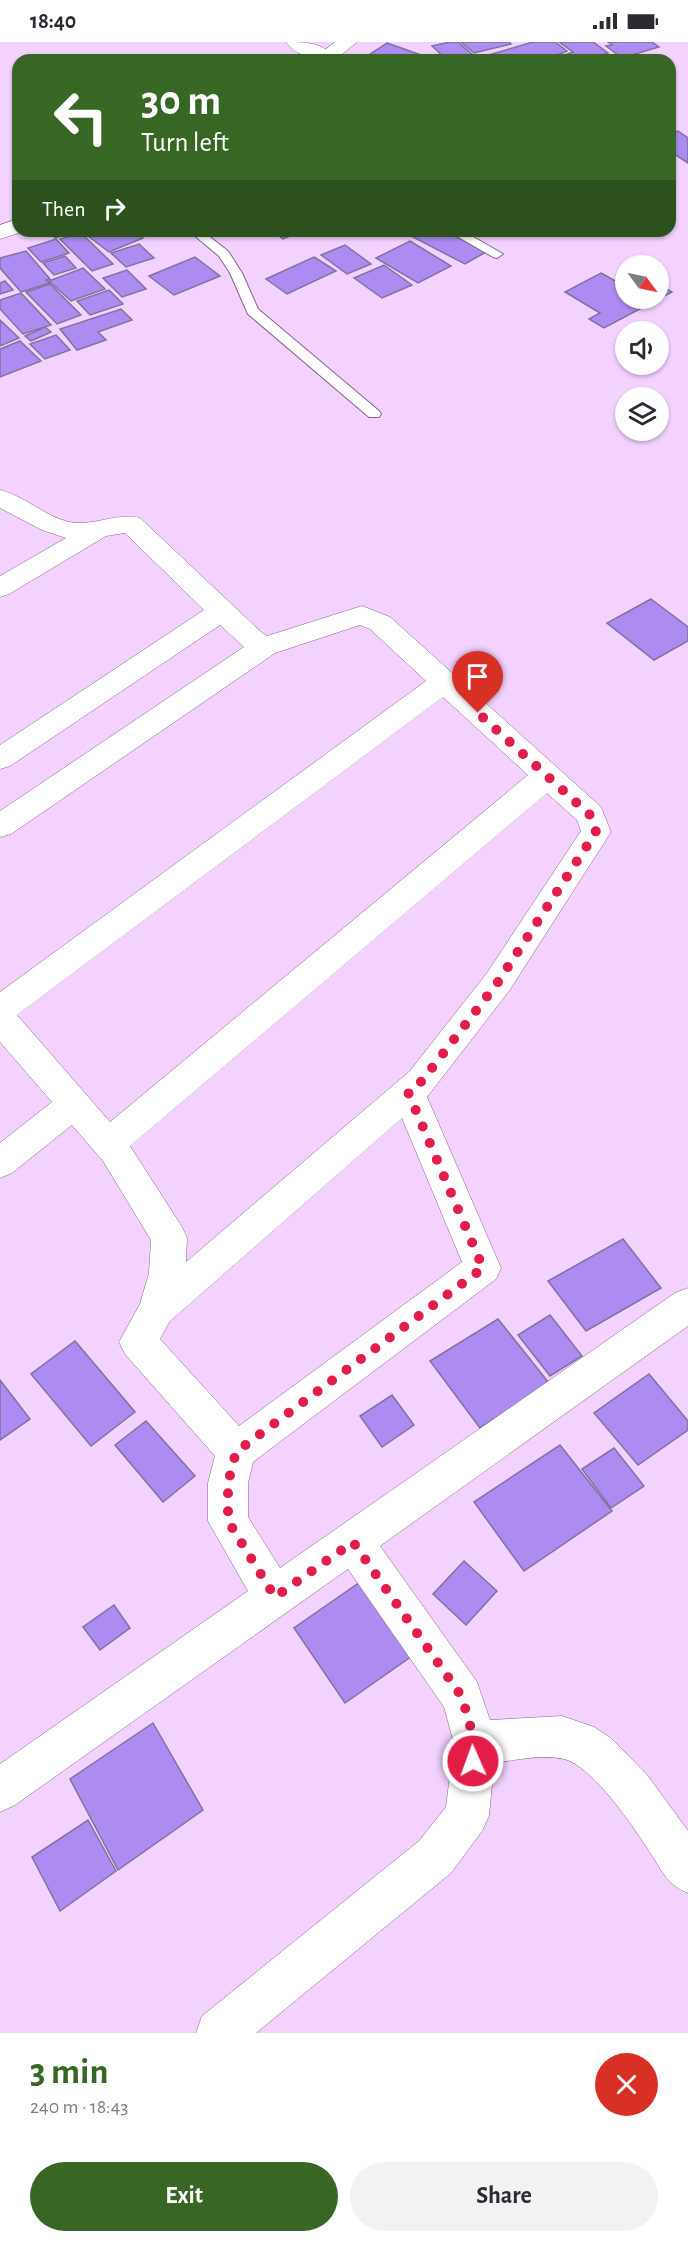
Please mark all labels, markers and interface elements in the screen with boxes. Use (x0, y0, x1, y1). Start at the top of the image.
text: 18:40 (30, 10, 76, 32)
icon: left (42, 78, 120, 156)
text: 30 m (141, 80, 221, 122)
text: Turn left (141, 129, 229, 156)
icon: right (98, 192, 131, 225)
text: Then (42, 198, 86, 220)
north arrow (615, 255, 669, 309)
map controls (615, 255, 669, 441)
button: sound (615, 321, 669, 375)
button: layers (615, 387, 669, 441)
pin (452, 651, 503, 713)
icon: arrive (461, 660, 494, 693)
position arrow (441, 1729, 505, 1793)
button: close (595, 2053, 658, 2116)
text: 3 min (30, 2054, 108, 2090)
text: 240 m · 18:43 (30, 2097, 129, 2117)
button: Exit (30, 2162, 338, 2231)
button: Share (350, 2162, 658, 2231)

